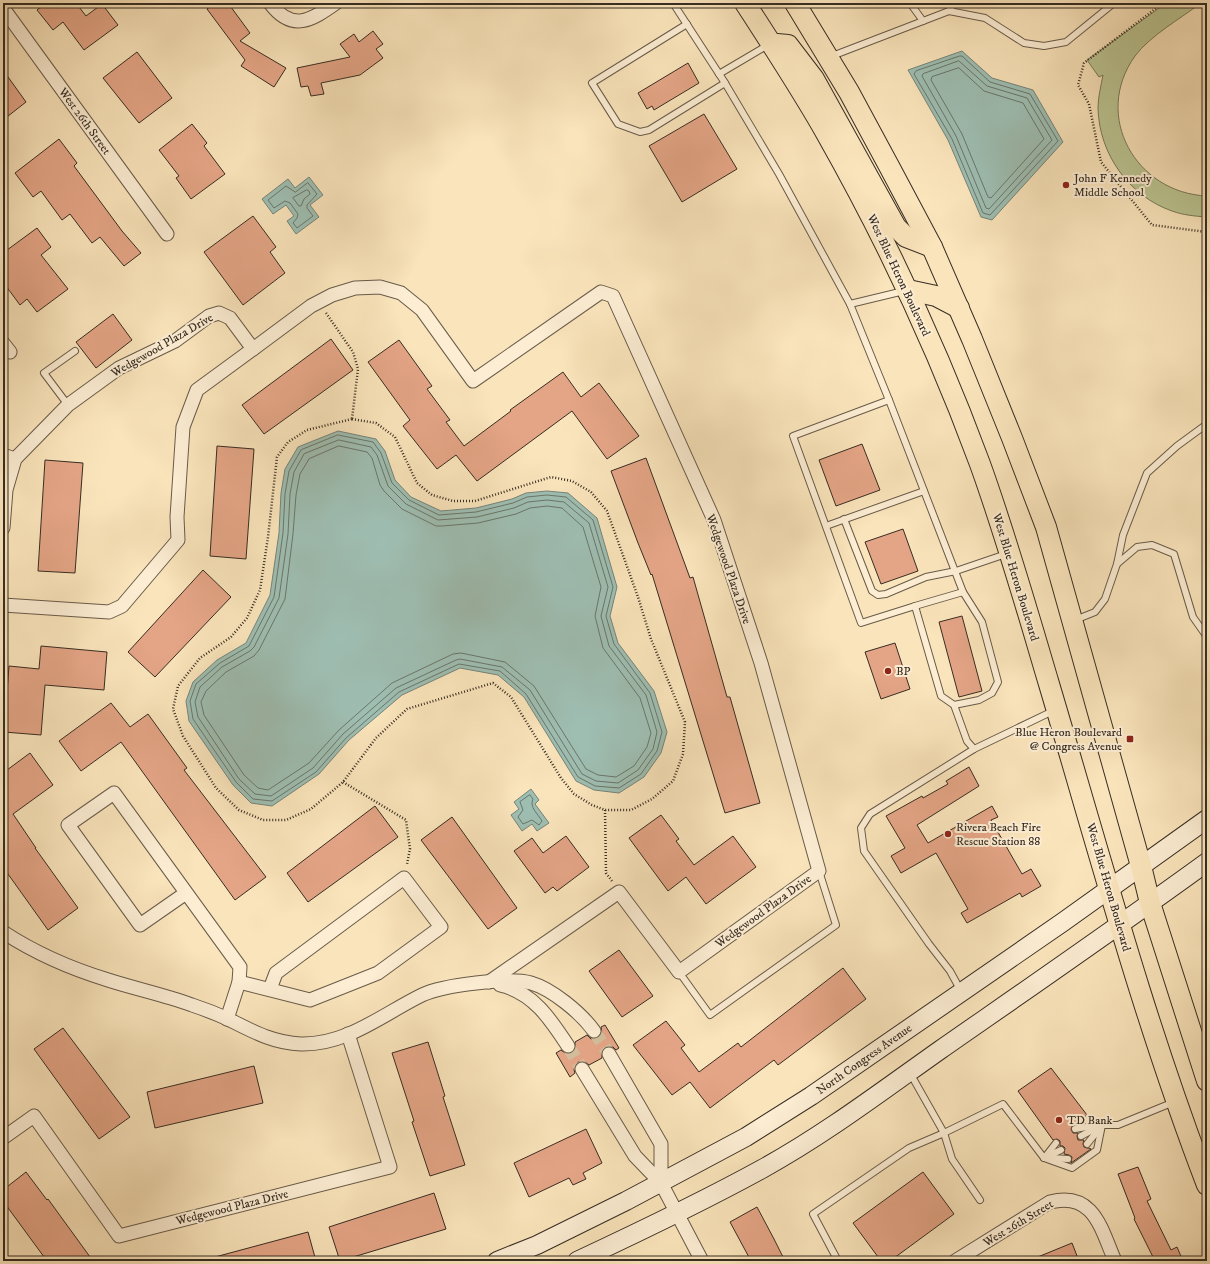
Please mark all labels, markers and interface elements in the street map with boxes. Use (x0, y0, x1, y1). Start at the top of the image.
street label: West 26th Street (55, 84, 114, 158)
place label: John F Kennedy Middle School (1073, 171, 1152, 200)
marker: John F Kennedy Middle School (1061, 180, 1071, 190)
street label: West Blue Heron Boulevard (863, 211, 933, 339)
street label: Wedgewood Plaza Drive (108, 310, 216, 381)
street label: West Blue Heron Boulevard (989, 510, 1042, 643)
street label: Wedgewood Plaza Drive (702, 511, 754, 626)
place label: BP (896, 664, 911, 679)
marker: BP (883, 666, 893, 676)
place label: Blue Heron Boulevard @ Congress Avenue (1015, 725, 1122, 754)
marker: Blue Heron Boulevard @ Congress Avenue (1125, 734, 1135, 744)
place label: Rivera Beach Fire Rescue Station 88 (956, 820, 1041, 849)
street label: West Blue Heron Boulevard (1083, 820, 1134, 953)
marker: Rivera Beach Fire Rescue Station 88 (943, 829, 953, 839)
street label: Wedgewood Plaza Drive (711, 871, 814, 952)
street label: North Congress Avenue (814, 1021, 915, 1098)
place label: TD Bank (1067, 1113, 1113, 1128)
marker: TD Bank (1054, 1115, 1064, 1125)
street label: Wedgewood Plaza Drive (173, 1186, 290, 1229)
street label: West 26th Street (980, 1197, 1056, 1251)

